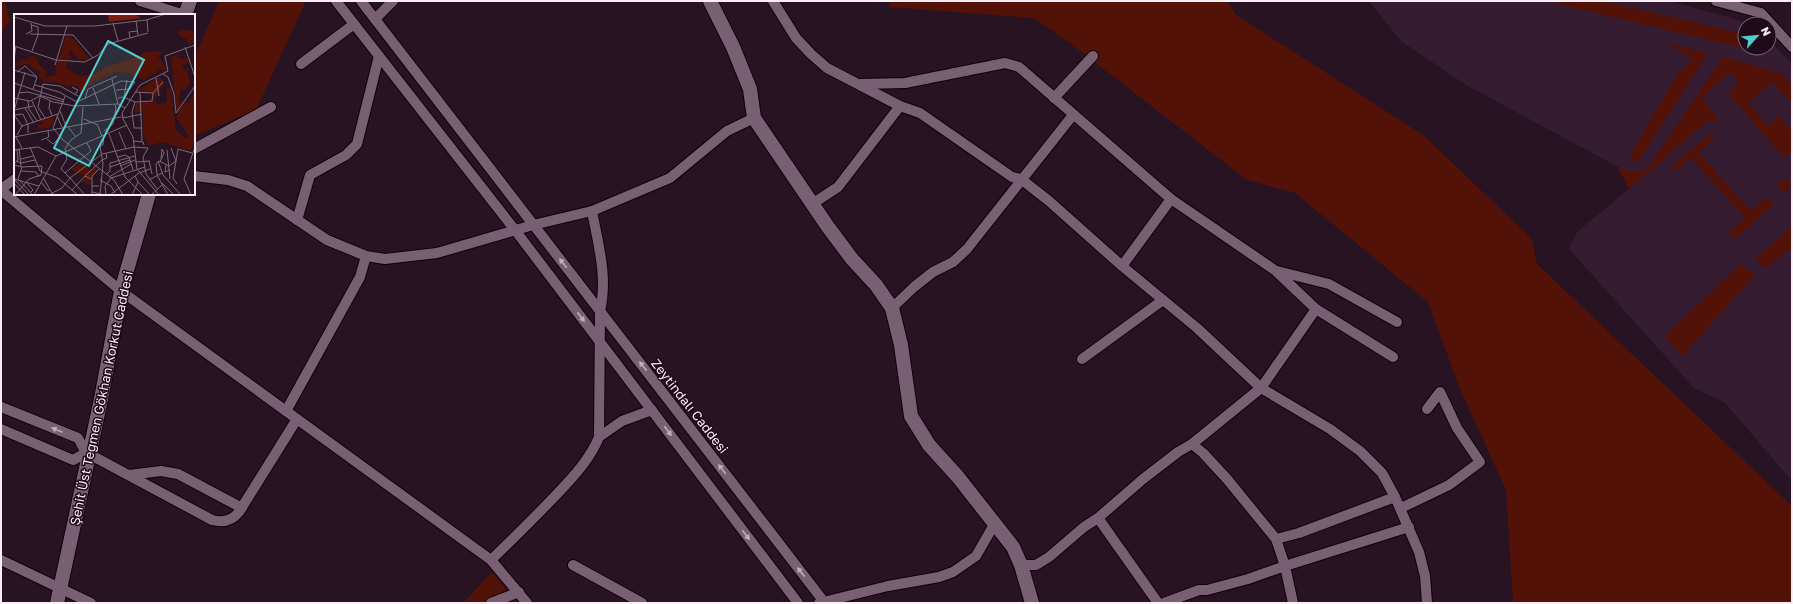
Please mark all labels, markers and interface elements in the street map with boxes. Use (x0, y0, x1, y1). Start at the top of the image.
inset map (14, 14, 195, 195)
north arrow (1737, 16, 1777, 56)
text: N (1759, 25, 1774, 38)
one-way arrow (559, 258, 567, 269)
street label: Şehit Üst Teğmen Gökhan Korkut Caddesi (66, 269, 136, 527)
one-way arrow (577, 311, 585, 322)
street label: Zeytindalı Caddesi (648, 356, 732, 456)
one-way arrow (638, 360, 647, 371)
one-way arrow (51, 426, 63, 432)
one-way arrow (664, 426, 672, 437)
one-way arrow (718, 464, 726, 474)
one-way arrow (742, 530, 750, 540)
one-way arrow (797, 567, 805, 578)

